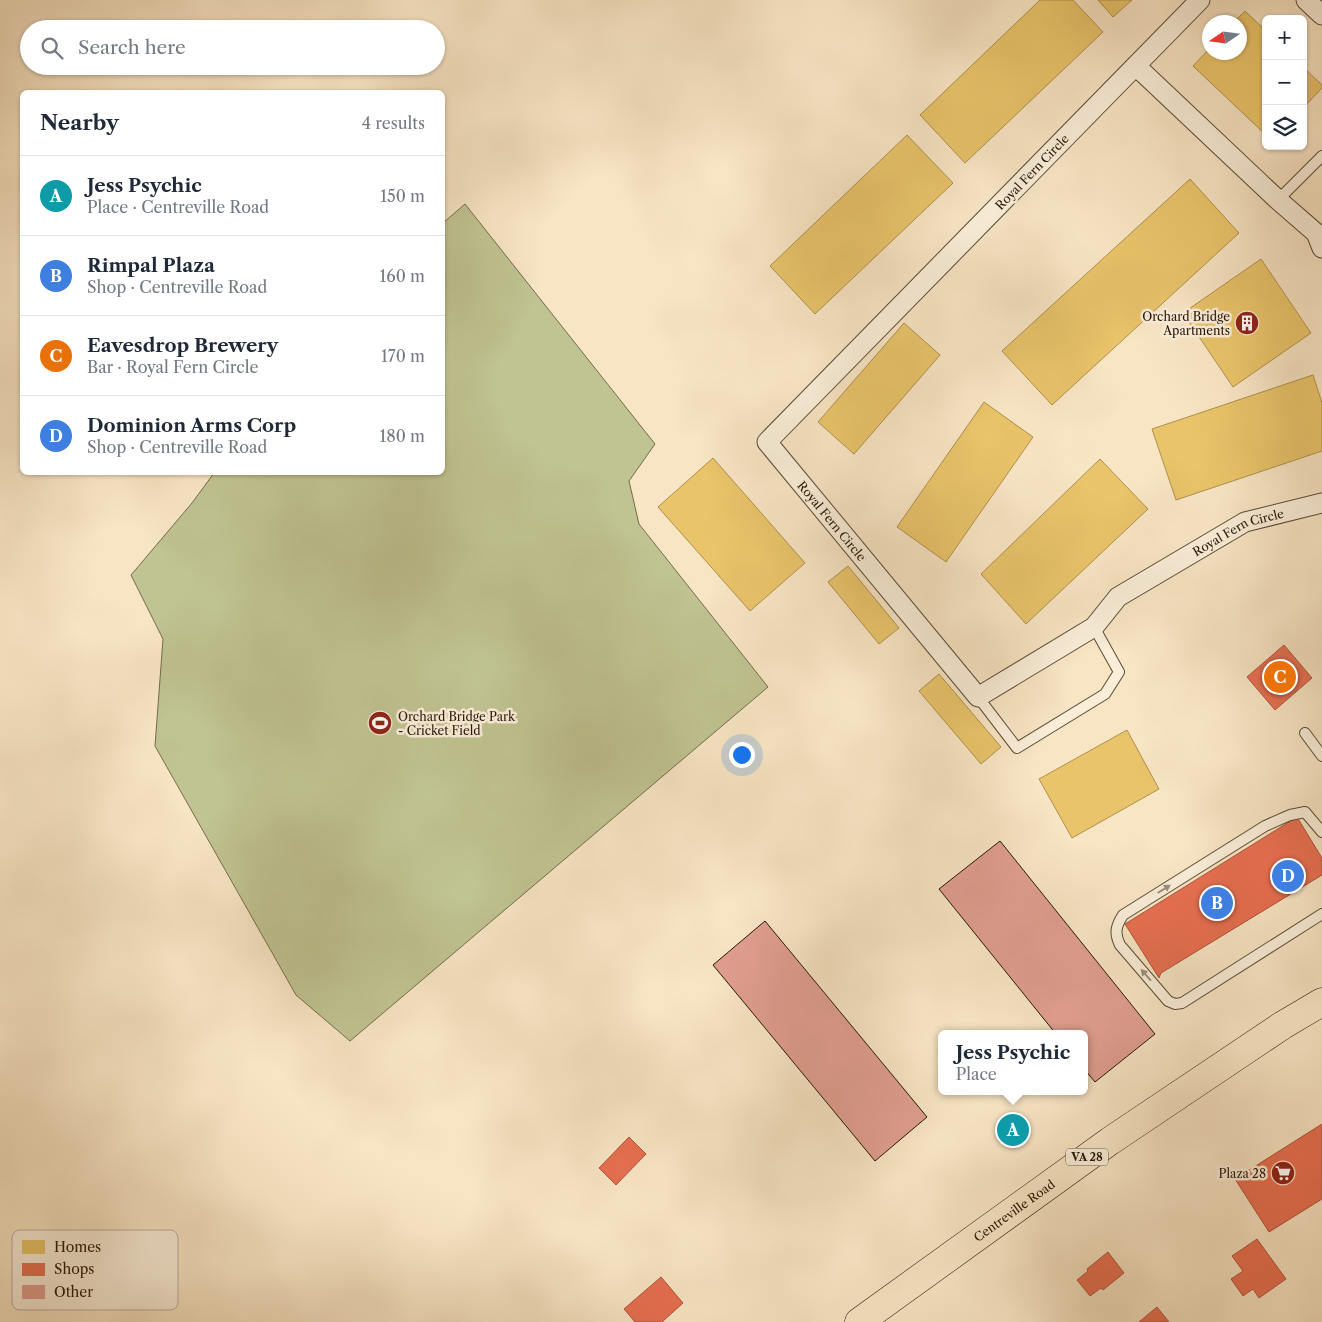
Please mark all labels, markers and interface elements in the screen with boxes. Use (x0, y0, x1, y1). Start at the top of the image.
north arrow (1202, 15, 1247, 60)
map controls (1262, 15, 1307, 150)
button: + (1262, 15, 1307, 60)
search box (20, 20, 445, 75)
icon: search (38, 34, 66, 62)
text: Search here (78, 36, 186, 59)
button: − (1262, 60, 1307, 105)
button: layers (1262, 105, 1307, 150)
text: Nearby (40, 110, 119, 135)
text: 4 results (362, 113, 425, 133)
street label: Royal Fern Circle (992, 131, 1072, 213)
text: Jess Psychic (87, 174, 202, 197)
text: A (50, 186, 62, 206)
text: 150 m (380, 186, 425, 206)
text: Place · Centreville Road (87, 197, 269, 217)
text: Rimpal Plaza (87, 254, 215, 277)
text: B (50, 266, 62, 286)
text: 160 m (380, 266, 425, 286)
text: Shop · Centreville Road (87, 277, 267, 297)
place label: Orchard Bridge Apartments (1142, 309, 1230, 338)
building icon: Orchard Bridge Apartments (1234, 310, 1260, 336)
text: Eavesdrop Brewery (87, 334, 278, 357)
text: C (50, 346, 62, 366)
text: 170 m (381, 346, 425, 366)
text: Bar · Royal Fern Circle (87, 357, 258, 377)
text: Dominion Arms Corp (87, 414, 296, 437)
text: D (49, 426, 63, 446)
text: 180 m (379, 426, 425, 446)
text: Shop · Centreville Road (87, 437, 267, 457)
street label: Royal Fern Circle (795, 478, 870, 564)
street label: Royal Fern Circle (1190, 505, 1286, 559)
pin: C (1264, 658, 1296, 696)
place label: Orchard Bridge Park - Cricket Field (398, 709, 516, 738)
sports icon: Orchard Bridge Park - Cricket Field (367, 710, 393, 736)
your location (729, 742, 755, 768)
pin: D (1272, 857, 1304, 895)
one-way arrow (1158, 884, 1171, 893)
pin: B (1201, 884, 1233, 922)
one-way arrow (1140, 968, 1151, 981)
popup (938, 1030, 1088, 1095)
text: Jess Psychic (956, 1041, 1070, 1064)
text: Place (956, 1064, 997, 1084)
pin: A (997, 1111, 1029, 1149)
road number: VA 28 (1066, 1148, 1108, 1166)
supermarket icon: Plaza 28 (1270, 1160, 1296, 1186)
place label: Plaza 28 (1219, 1166, 1266, 1181)
street label: Centreville Road (971, 1176, 1058, 1244)
legend (12, 1230, 178, 1310)
text: Homes (54, 1238, 101, 1256)
text: Shops (54, 1260, 94, 1278)
text: Other (54, 1283, 93, 1301)

